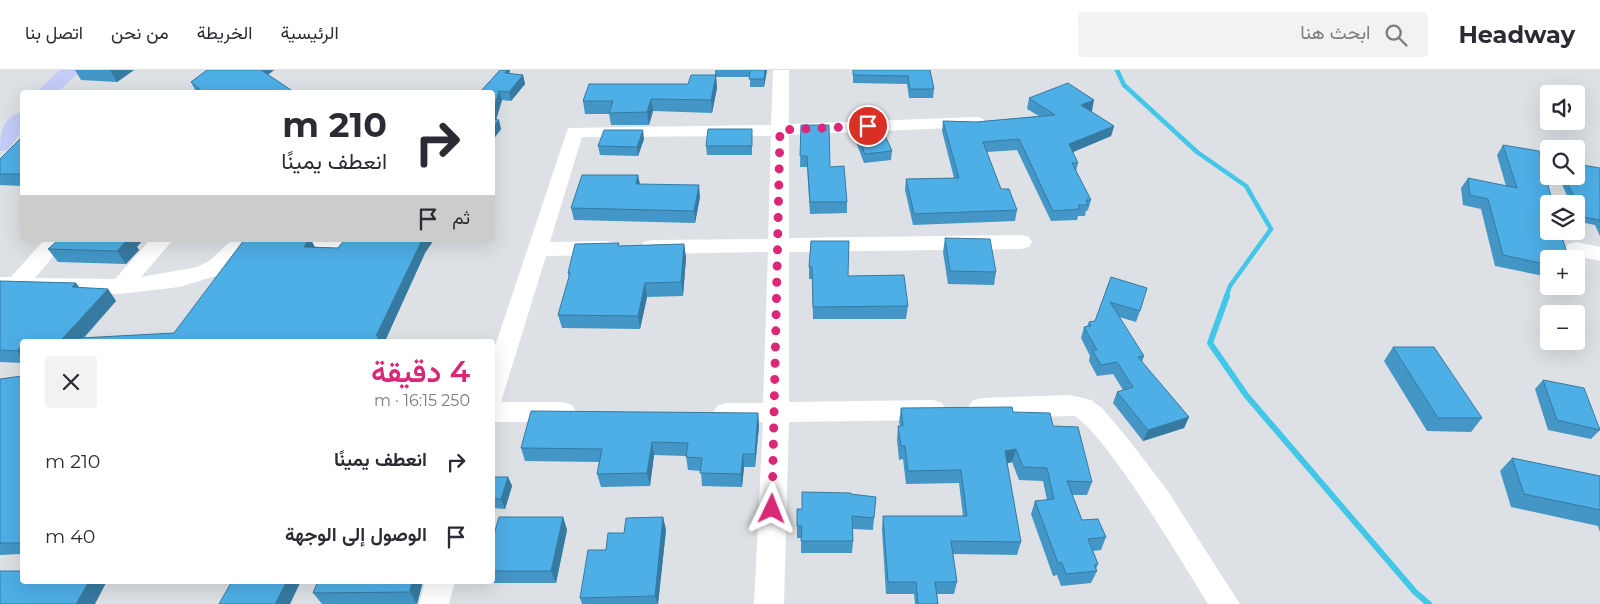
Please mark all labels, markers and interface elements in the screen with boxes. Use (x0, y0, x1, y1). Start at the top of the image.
search box (1078, 12, 1428, 57)
text: Headway (1458, 20, 1575, 49)
text: ابحث هنا (1300, 21, 1370, 44)
icon: search (1382, 21, 1410, 49)
text: اتصل بنا (25, 22, 83, 44)
text: من نحن (111, 22, 169, 44)
text: الخريطة (197, 22, 252, 44)
text: الرئيسية (280, 22, 339, 44)
map controls (1540, 85, 1585, 350)
button: sound (1540, 85, 1585, 130)
text: 210 m (282, 103, 387, 146)
pin (847, 105, 889, 147)
icon: right (405, 110, 470, 175)
icon: arrive (854, 112, 882, 140)
button: search (1540, 140, 1585, 185)
text: انعطف يمينًا (281, 148, 387, 175)
button: layers (1540, 195, 1585, 240)
icon: arrive (414, 205, 442, 233)
text: ثم (452, 206, 470, 229)
button: + (1540, 250, 1585, 295)
button: − (1540, 305, 1585, 350)
text: 4 دقيقة (371, 353, 470, 390)
button: close (45, 356, 97, 408)
text: 250 m · 16:15 (374, 391, 470, 410)
text: انعطف يمينًا (334, 448, 427, 471)
icon: right (442, 448, 470, 476)
text: 210 m (45, 450, 100, 473)
position arrow (745, 482, 797, 534)
text: الوصول إلى الوجهة (285, 523, 427, 546)
icon: arrive (442, 523, 470, 551)
text: 40 m (45, 525, 95, 548)

